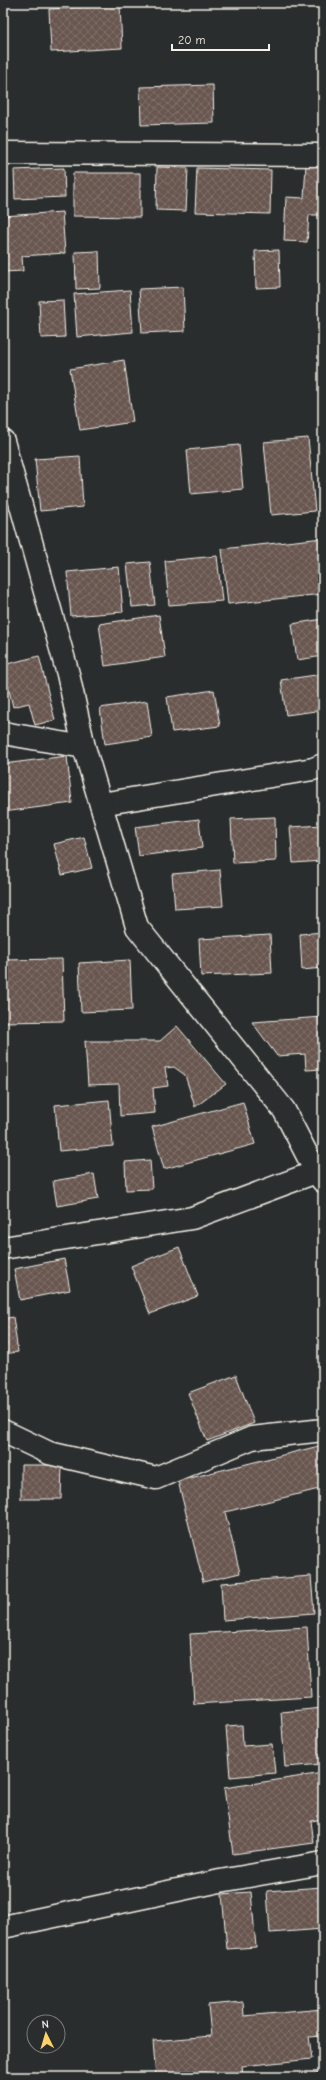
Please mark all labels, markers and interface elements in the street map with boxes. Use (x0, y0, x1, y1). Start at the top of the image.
scale bar (172, 26, 269, 52)
text: 20 m (178, 33, 206, 47)
north arrow (26, 2014, 66, 2054)
text: N (41, 2018, 49, 2031)

